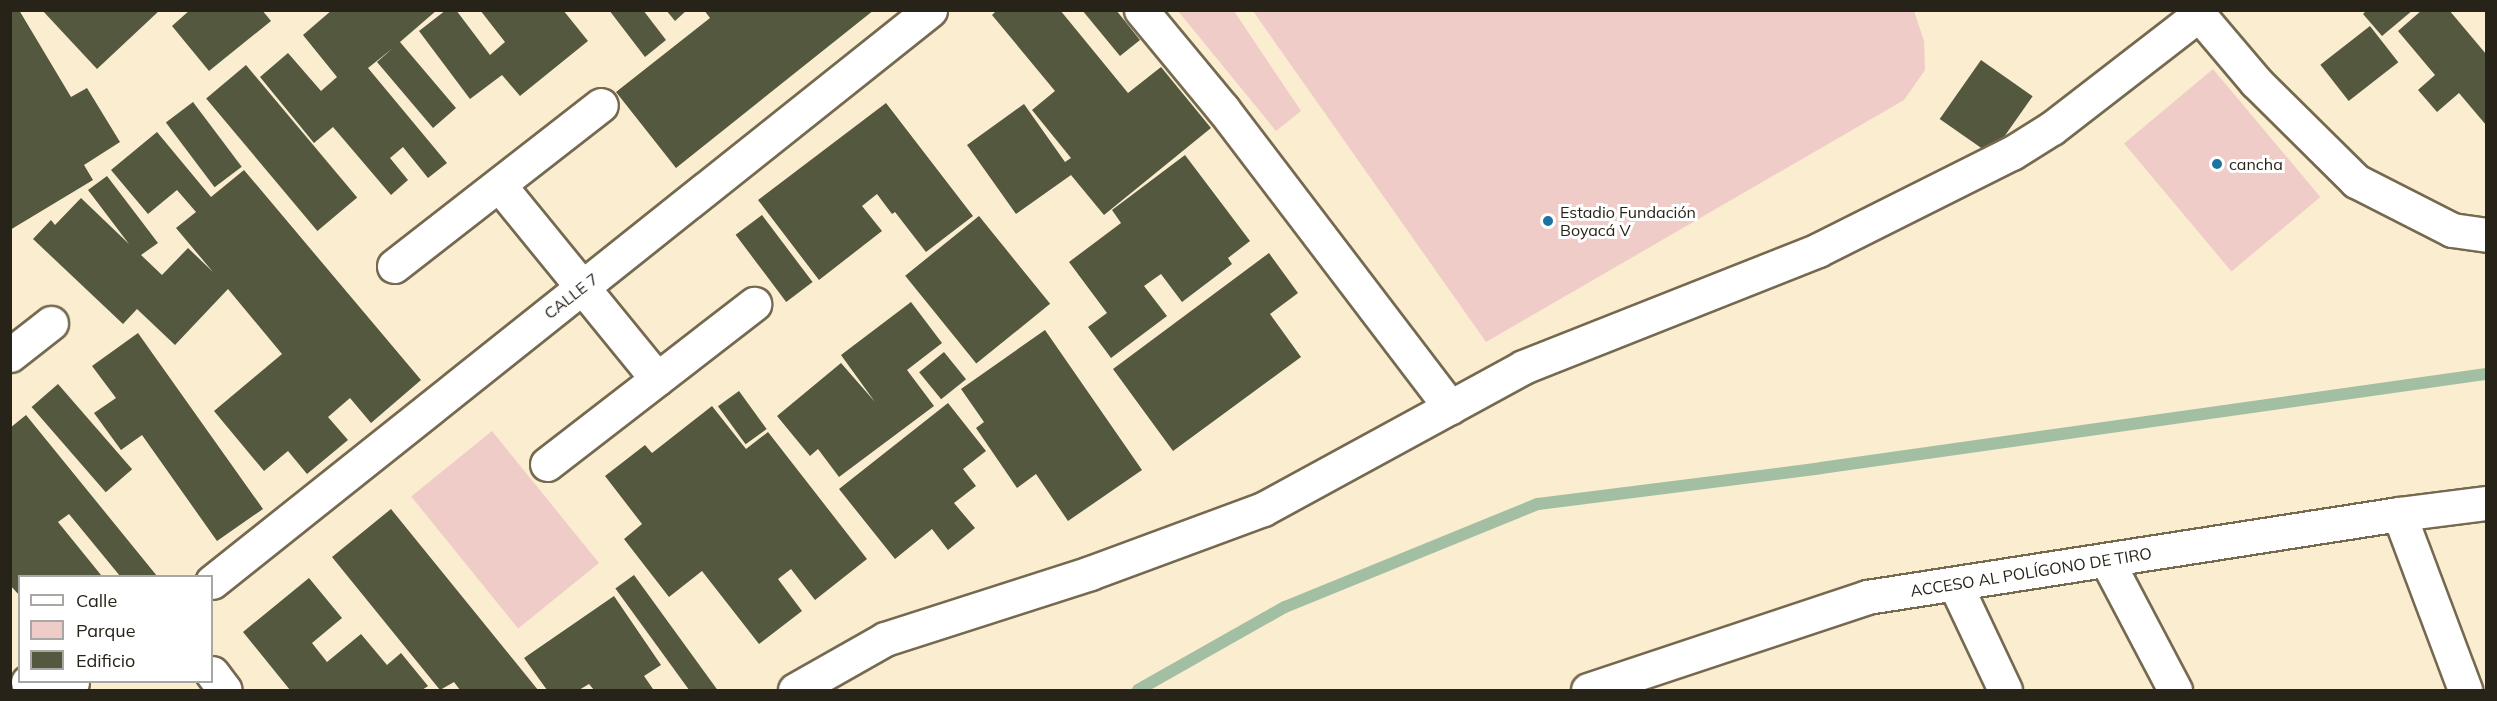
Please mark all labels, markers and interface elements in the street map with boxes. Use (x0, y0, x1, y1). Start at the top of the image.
place label: cancha (2229, 154, 2283, 174)
marker: cancha (2210, 157, 2224, 171)
place label: Estadio Fundación Boyacá V (1560, 202, 1696, 240)
marker: Estadio Fundación Boyacá V (1541, 214, 1555, 228)
street label: CALLE 7 (540, 269, 602, 323)
street label: ACCESO AL POLÍGONO DE TIRO (1909, 543, 2153, 601)
legend (18, 575, 213, 683)
text: Calle (76, 589, 117, 612)
text: Parque (76, 619, 135, 642)
text: Edificio (76, 649, 135, 672)

